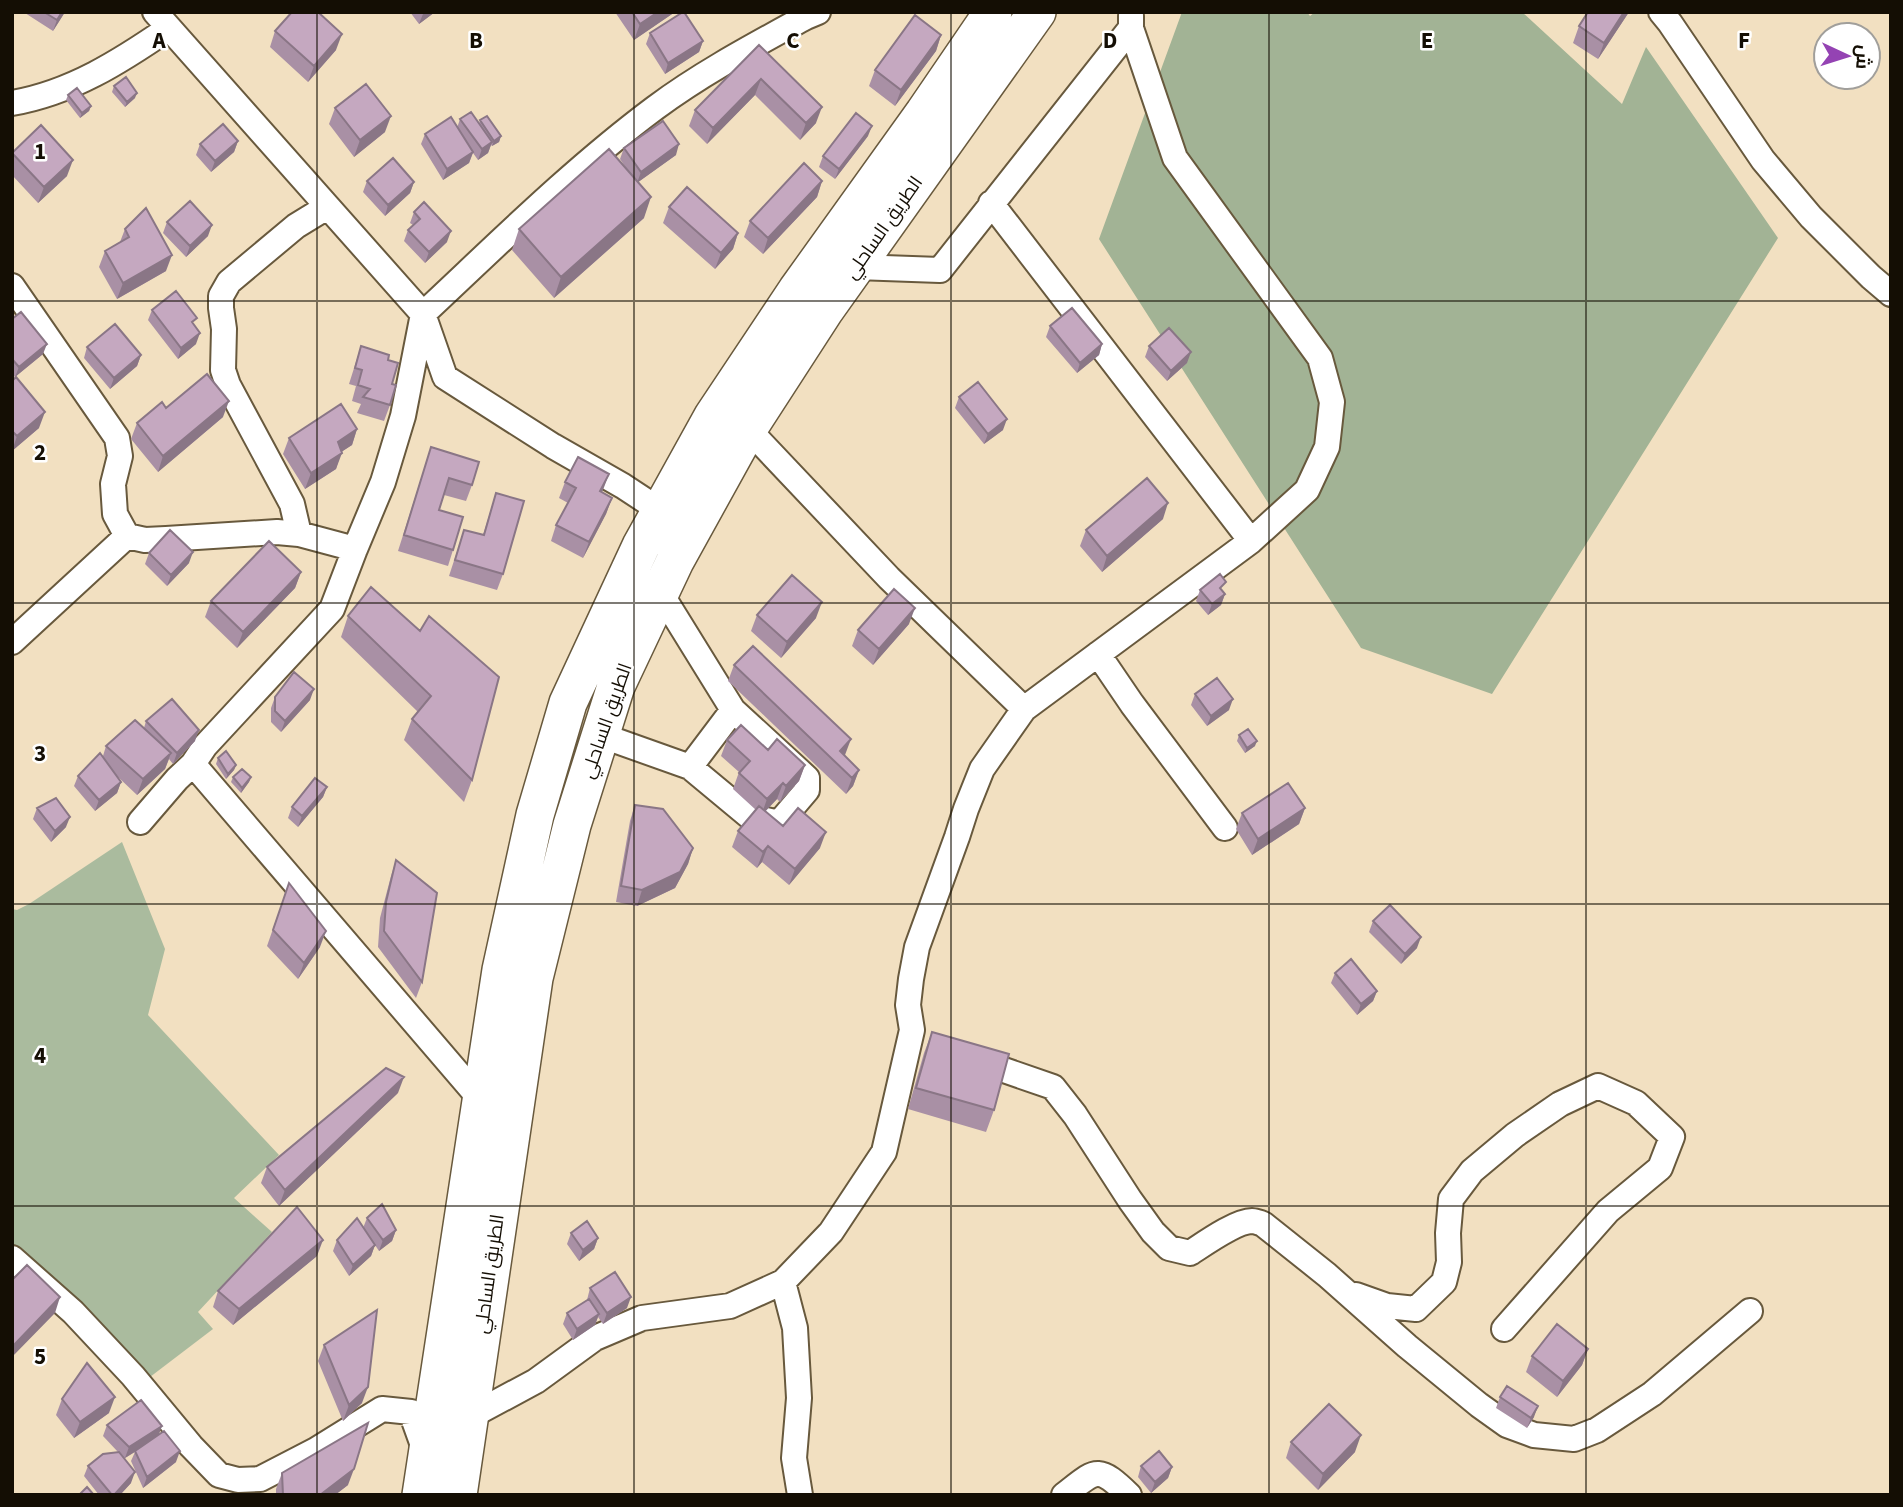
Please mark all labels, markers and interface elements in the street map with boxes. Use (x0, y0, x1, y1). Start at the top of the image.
north arrow (1812, 21, 1882, 91)
text: A (151, 24, 166, 57)
text: B (469, 24, 483, 57)
text: C (786, 24, 800, 57)
text: D (1103, 24, 1117, 57)
text: E (1421, 24, 1433, 57)
text: F (1738, 24, 1750, 57)
text: ش (1848, 44, 1877, 70)
text: 1 (34, 135, 46, 168)
street label: الطريق الساحلي (838, 171, 930, 285)
text: 2 (34, 436, 46, 469)
street label: الطريق الساحلي (575, 660, 639, 782)
text: 3 (34, 737, 46, 770)
text: 4 (34, 1039, 46, 1072)
street label: الطريق الساحلي (468, 1212, 512, 1336)
text: 5 (34, 1340, 46, 1373)

